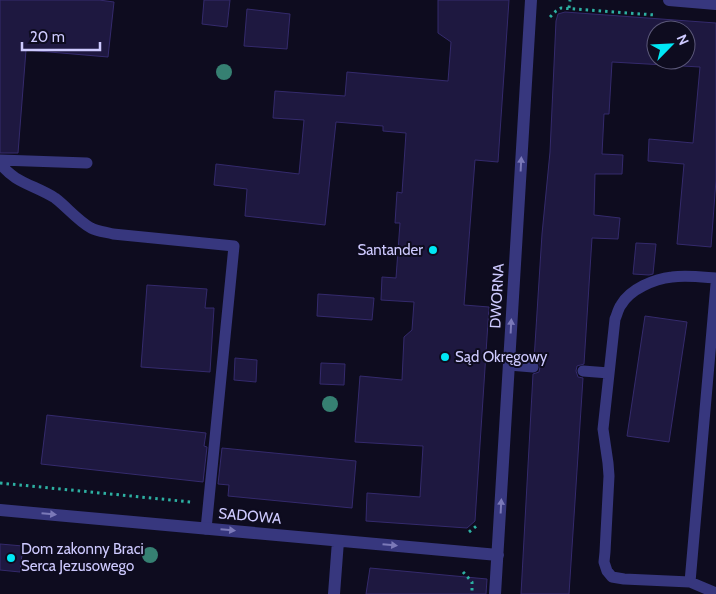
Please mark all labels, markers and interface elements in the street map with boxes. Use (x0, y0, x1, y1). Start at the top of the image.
scale bar (22, 20, 100, 52)
north arrow (646, 20, 696, 70)
text: 20 m (30, 28, 65, 46)
text: N (673, 32, 693, 48)
one-way arrow (518, 156, 526, 172)
place label: Santander (357, 241, 423, 259)
marker: Santander (427, 244, 439, 256)
street label: DWORNA (486, 262, 508, 329)
one-way arrow (508, 318, 516, 334)
place label: Sąd Okręgowy (455, 348, 548, 366)
marker: Sąd Okręgowy (439, 351, 451, 363)
one-way arrow (497, 498, 505, 514)
street label: SADOWA (218, 504, 283, 528)
one-way arrow (41, 510, 57, 518)
one-way arrow (220, 527, 236, 535)
place label: Dom zakonny Braci Serca Jezusowego (21, 540, 144, 575)
one-way arrow (382, 541, 398, 549)
marker: Dom zakonny Braci Serca Jezusowego (5, 552, 17, 564)

